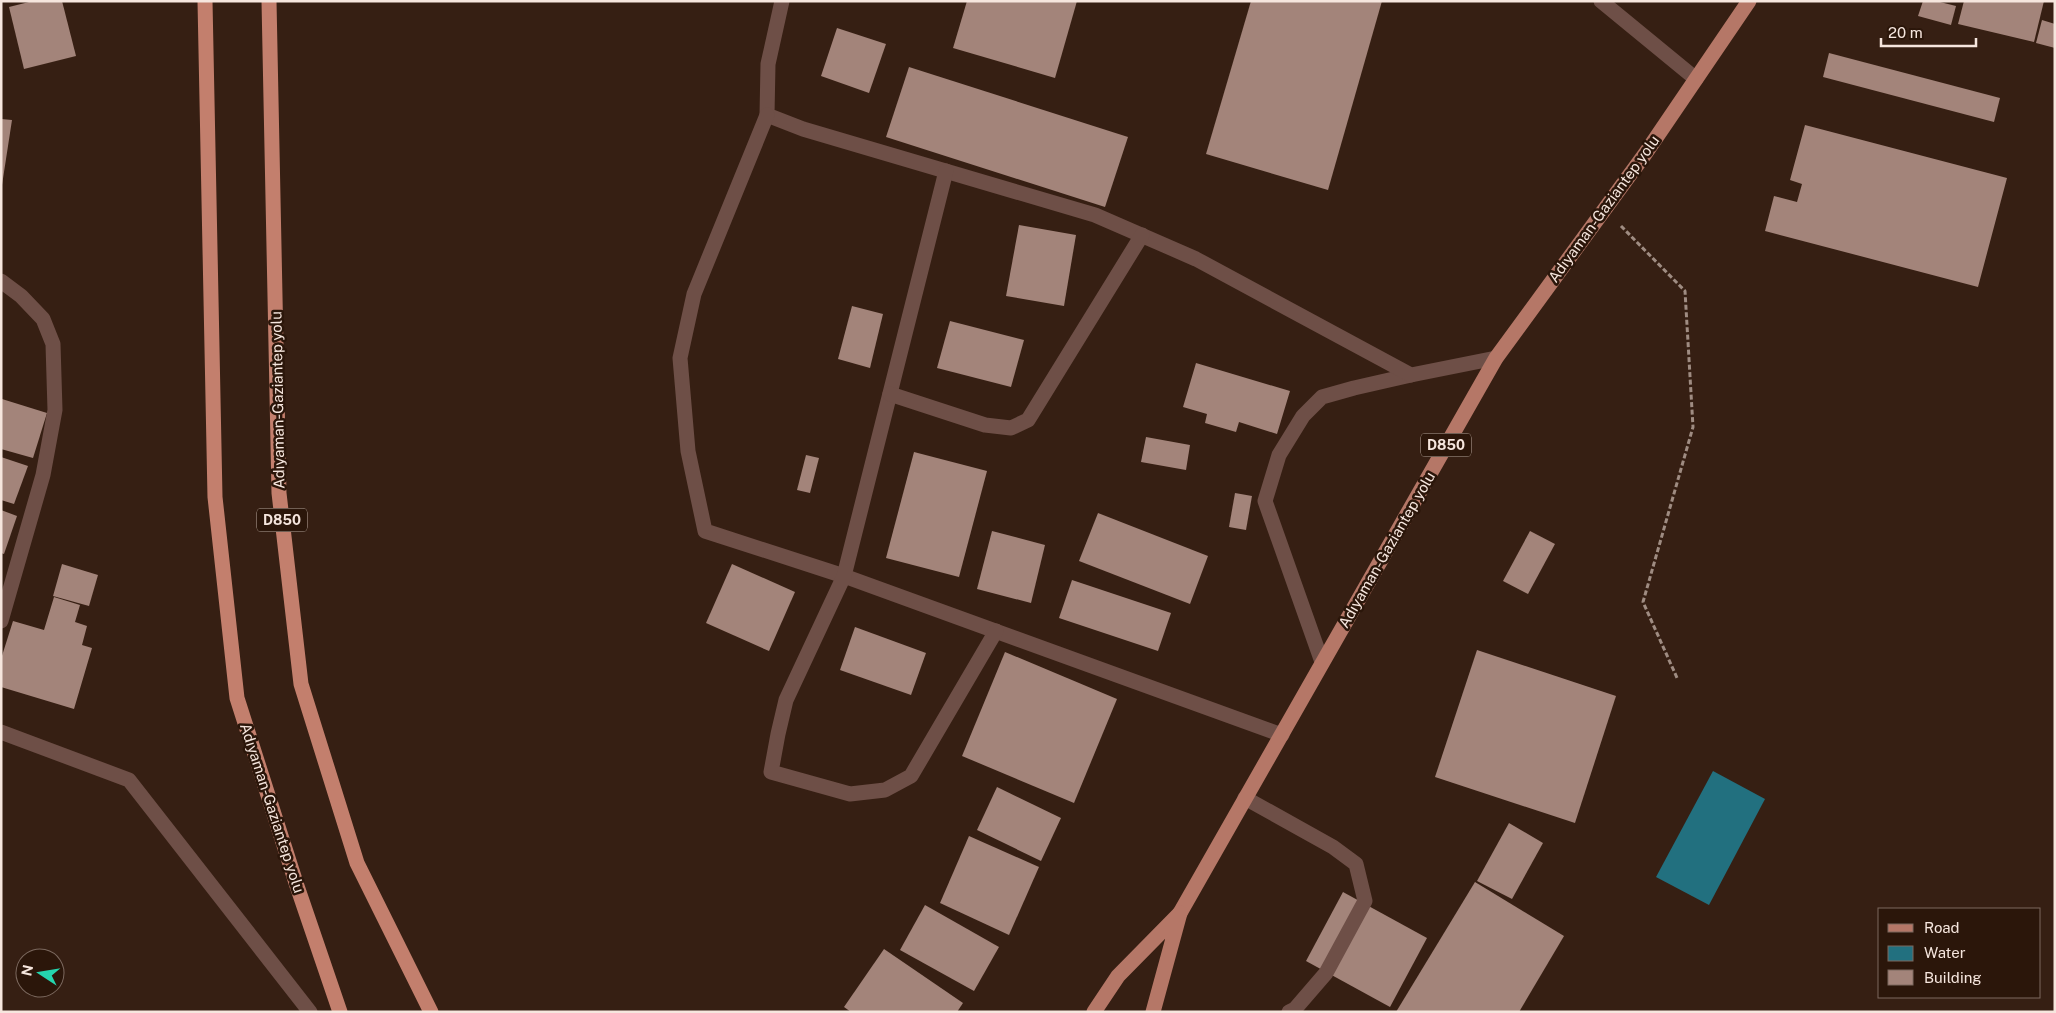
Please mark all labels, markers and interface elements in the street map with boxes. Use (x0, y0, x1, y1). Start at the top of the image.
scale bar (1881, 15, 1976, 47)
text: 20 m (1888, 24, 1923, 41)
street label: Adıyaman-Gaziantep yolu (1545, 132, 1663, 286)
street label: Adıyaman-Gaziantep yolu (267, 311, 288, 489)
road number: D850 (1421, 434, 1471, 456)
street label: Adıyaman-Gaziantep yolu (1335, 469, 1438, 631)
road number: D850 (257, 508, 307, 532)
street label: Adıyaman-Gaziantep yolu (237, 721, 308, 895)
legend (1878, 908, 2041, 998)
text: Road (1924, 919, 1960, 936)
text: Water (1924, 944, 1966, 961)
north arrow (15, 948, 65, 998)
text: N (18, 963, 36, 977)
text: Building (1924, 969, 1982, 986)

